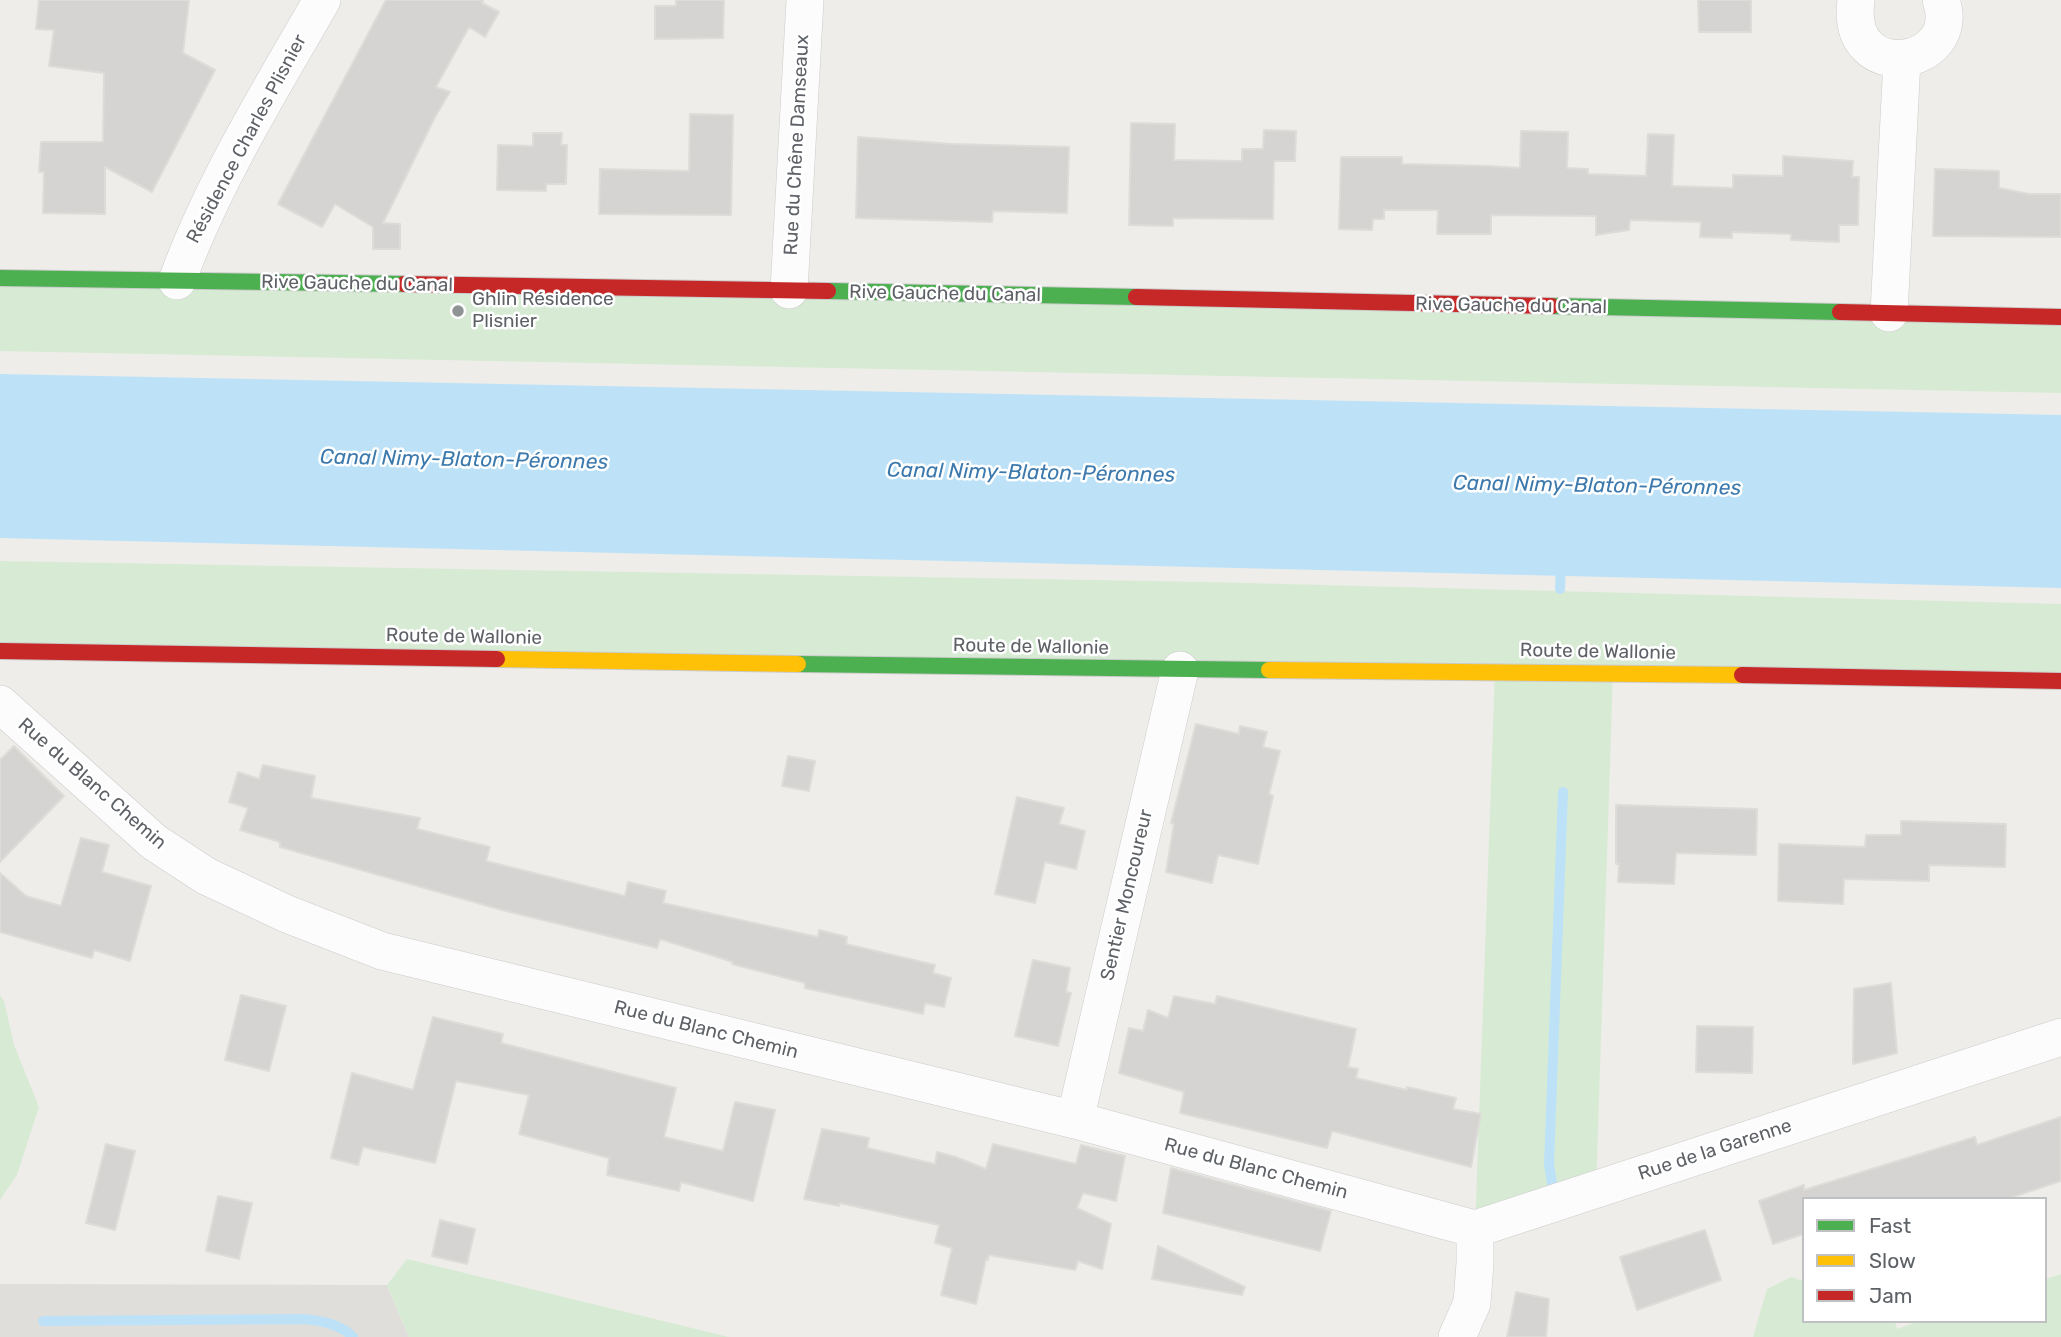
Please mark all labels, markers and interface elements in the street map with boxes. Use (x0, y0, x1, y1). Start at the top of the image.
street label: Résidence Charles Plisnier (182, 31, 312, 247)
street label: Rue du Chêne Damseaux (780, 34, 814, 256)
street label: Rive Gauche du Canal (261, 271, 453, 297)
street label: Rive Gauche du Canal (849, 281, 1041, 307)
place label: Ghlin Résidence Plisnier (472, 289, 614, 333)
street label: Rive Gauche du Canal (1415, 293, 1607, 319)
marker: Ghlin Résidence Plisnier (450, 303, 466, 319)
water label: Canal Nimy-Blaton-Péronnes (320, 445, 608, 475)
water label: Canal Nimy-Blaton-Péronnes (887, 458, 1175, 488)
water label: Canal Nimy-Blaton-Péronnes (1453, 471, 1741, 501)
street label: Route de Wallonie (386, 624, 542, 650)
street label: Route de Wallonie (953, 634, 1109, 660)
street label: Route de Wallonie (1520, 639, 1676, 665)
street label: Rue du Blanc Chemin (13, 713, 171, 855)
street label: Sentier Moncoureur (1096, 807, 1158, 983)
street label: Rue du Blanc Chemin (612, 996, 800, 1064)
street label: Rue de la Garenne (1635, 1114, 1795, 1186)
street label: Rue du Blanc Chemin (1162, 1134, 1350, 1204)
legend (1802, 1197, 2047, 1323)
text: Fast (1869, 1213, 1911, 1238)
text: Slow (1869, 1248, 1916, 1273)
text: Jam (1869, 1283, 1913, 1308)

